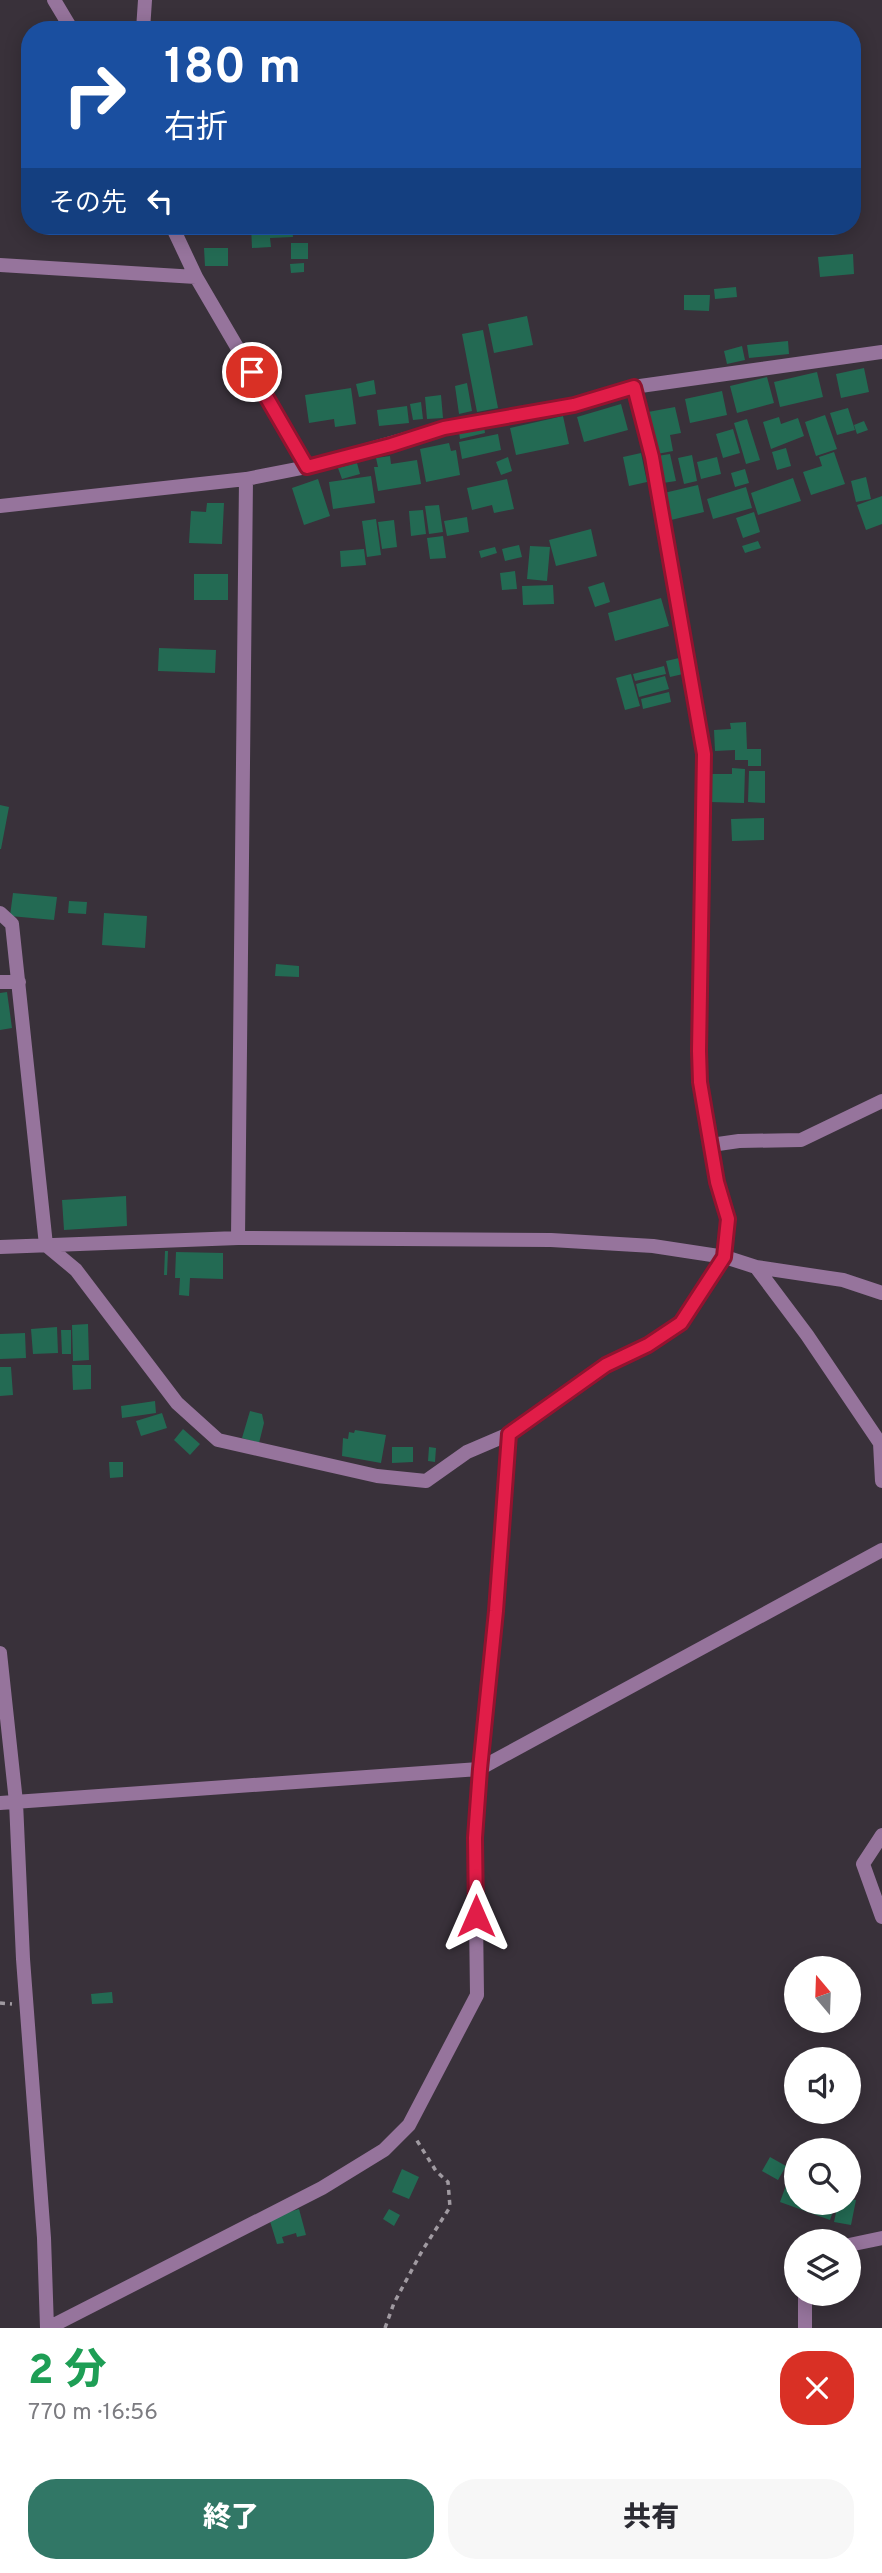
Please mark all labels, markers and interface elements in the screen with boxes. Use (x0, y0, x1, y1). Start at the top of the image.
text: 180 m (164, 39, 301, 101)
icon: right (49, 49, 140, 140)
text: 右折 (164, 109, 228, 149)
icon: left (141, 182, 179, 220)
text: その先 (49, 188, 127, 221)
pin (222, 342, 282, 402)
icon: arrive (233, 353, 271, 391)
position arrow (439, 1879, 513, 1953)
north arrow (784, 1956, 861, 2034)
map controls (784, 1956, 861, 2306)
button: sound (784, 2047, 861, 2124)
button: search (784, 2138, 861, 2215)
button: layers (784, 2229, 861, 2306)
text: 2 分 (28, 2346, 106, 2399)
button: close (780, 2351, 854, 2425)
text: 770 m · 16:56 (28, 2399, 158, 2428)
button: 終了 (28, 2479, 434, 2559)
button: 共有 (448, 2479, 854, 2559)

